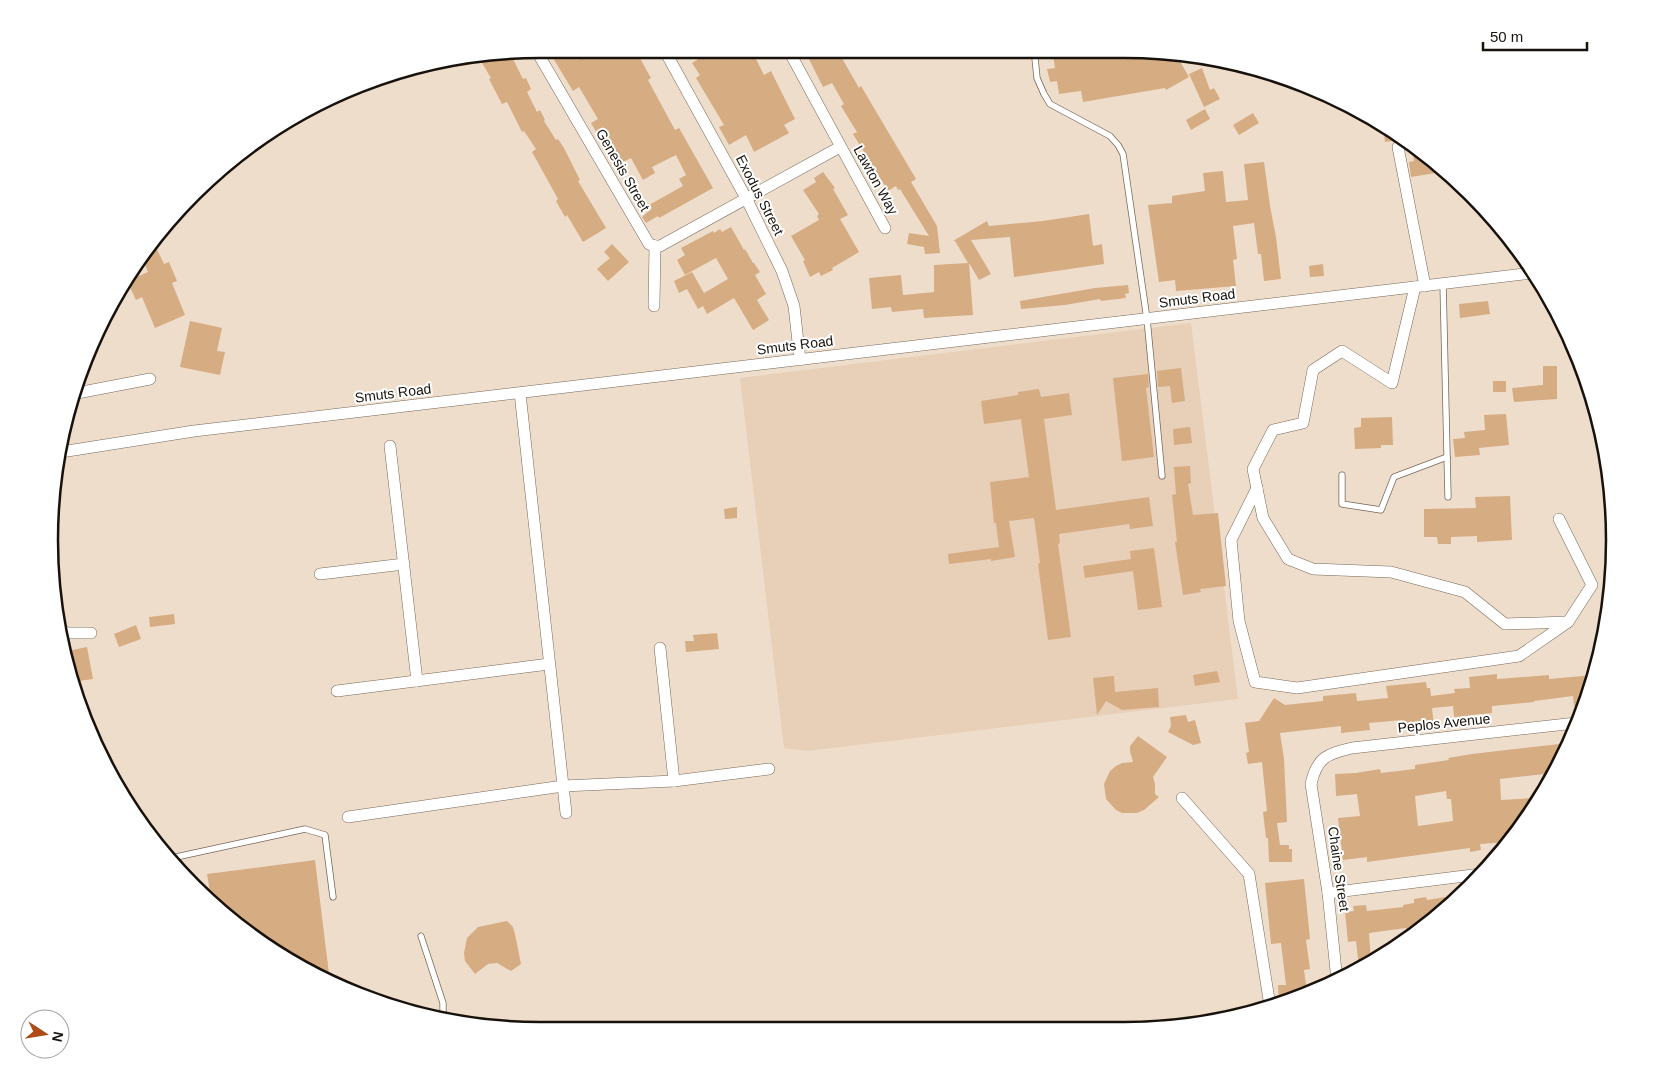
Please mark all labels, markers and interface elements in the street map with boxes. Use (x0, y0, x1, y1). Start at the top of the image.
scale bar (1483, 20, 1587, 52)
text: 50 m (1490, 28, 1523, 45)
street label: Genesis Street (593, 126, 653, 214)
street label: Lawton Way (850, 143, 902, 217)
street label: Exodus Street (733, 152, 787, 238)
street label: Smuts Road (1158, 285, 1236, 311)
street label: Smuts Road (756, 332, 834, 358)
street label: Smuts Road (354, 380, 432, 406)
street label: Peplos Avenue (1397, 710, 1491, 736)
street label: Chaine Street (1325, 825, 1353, 913)
north arrow (20, 1009, 70, 1059)
text: N (49, 1030, 67, 1043)

